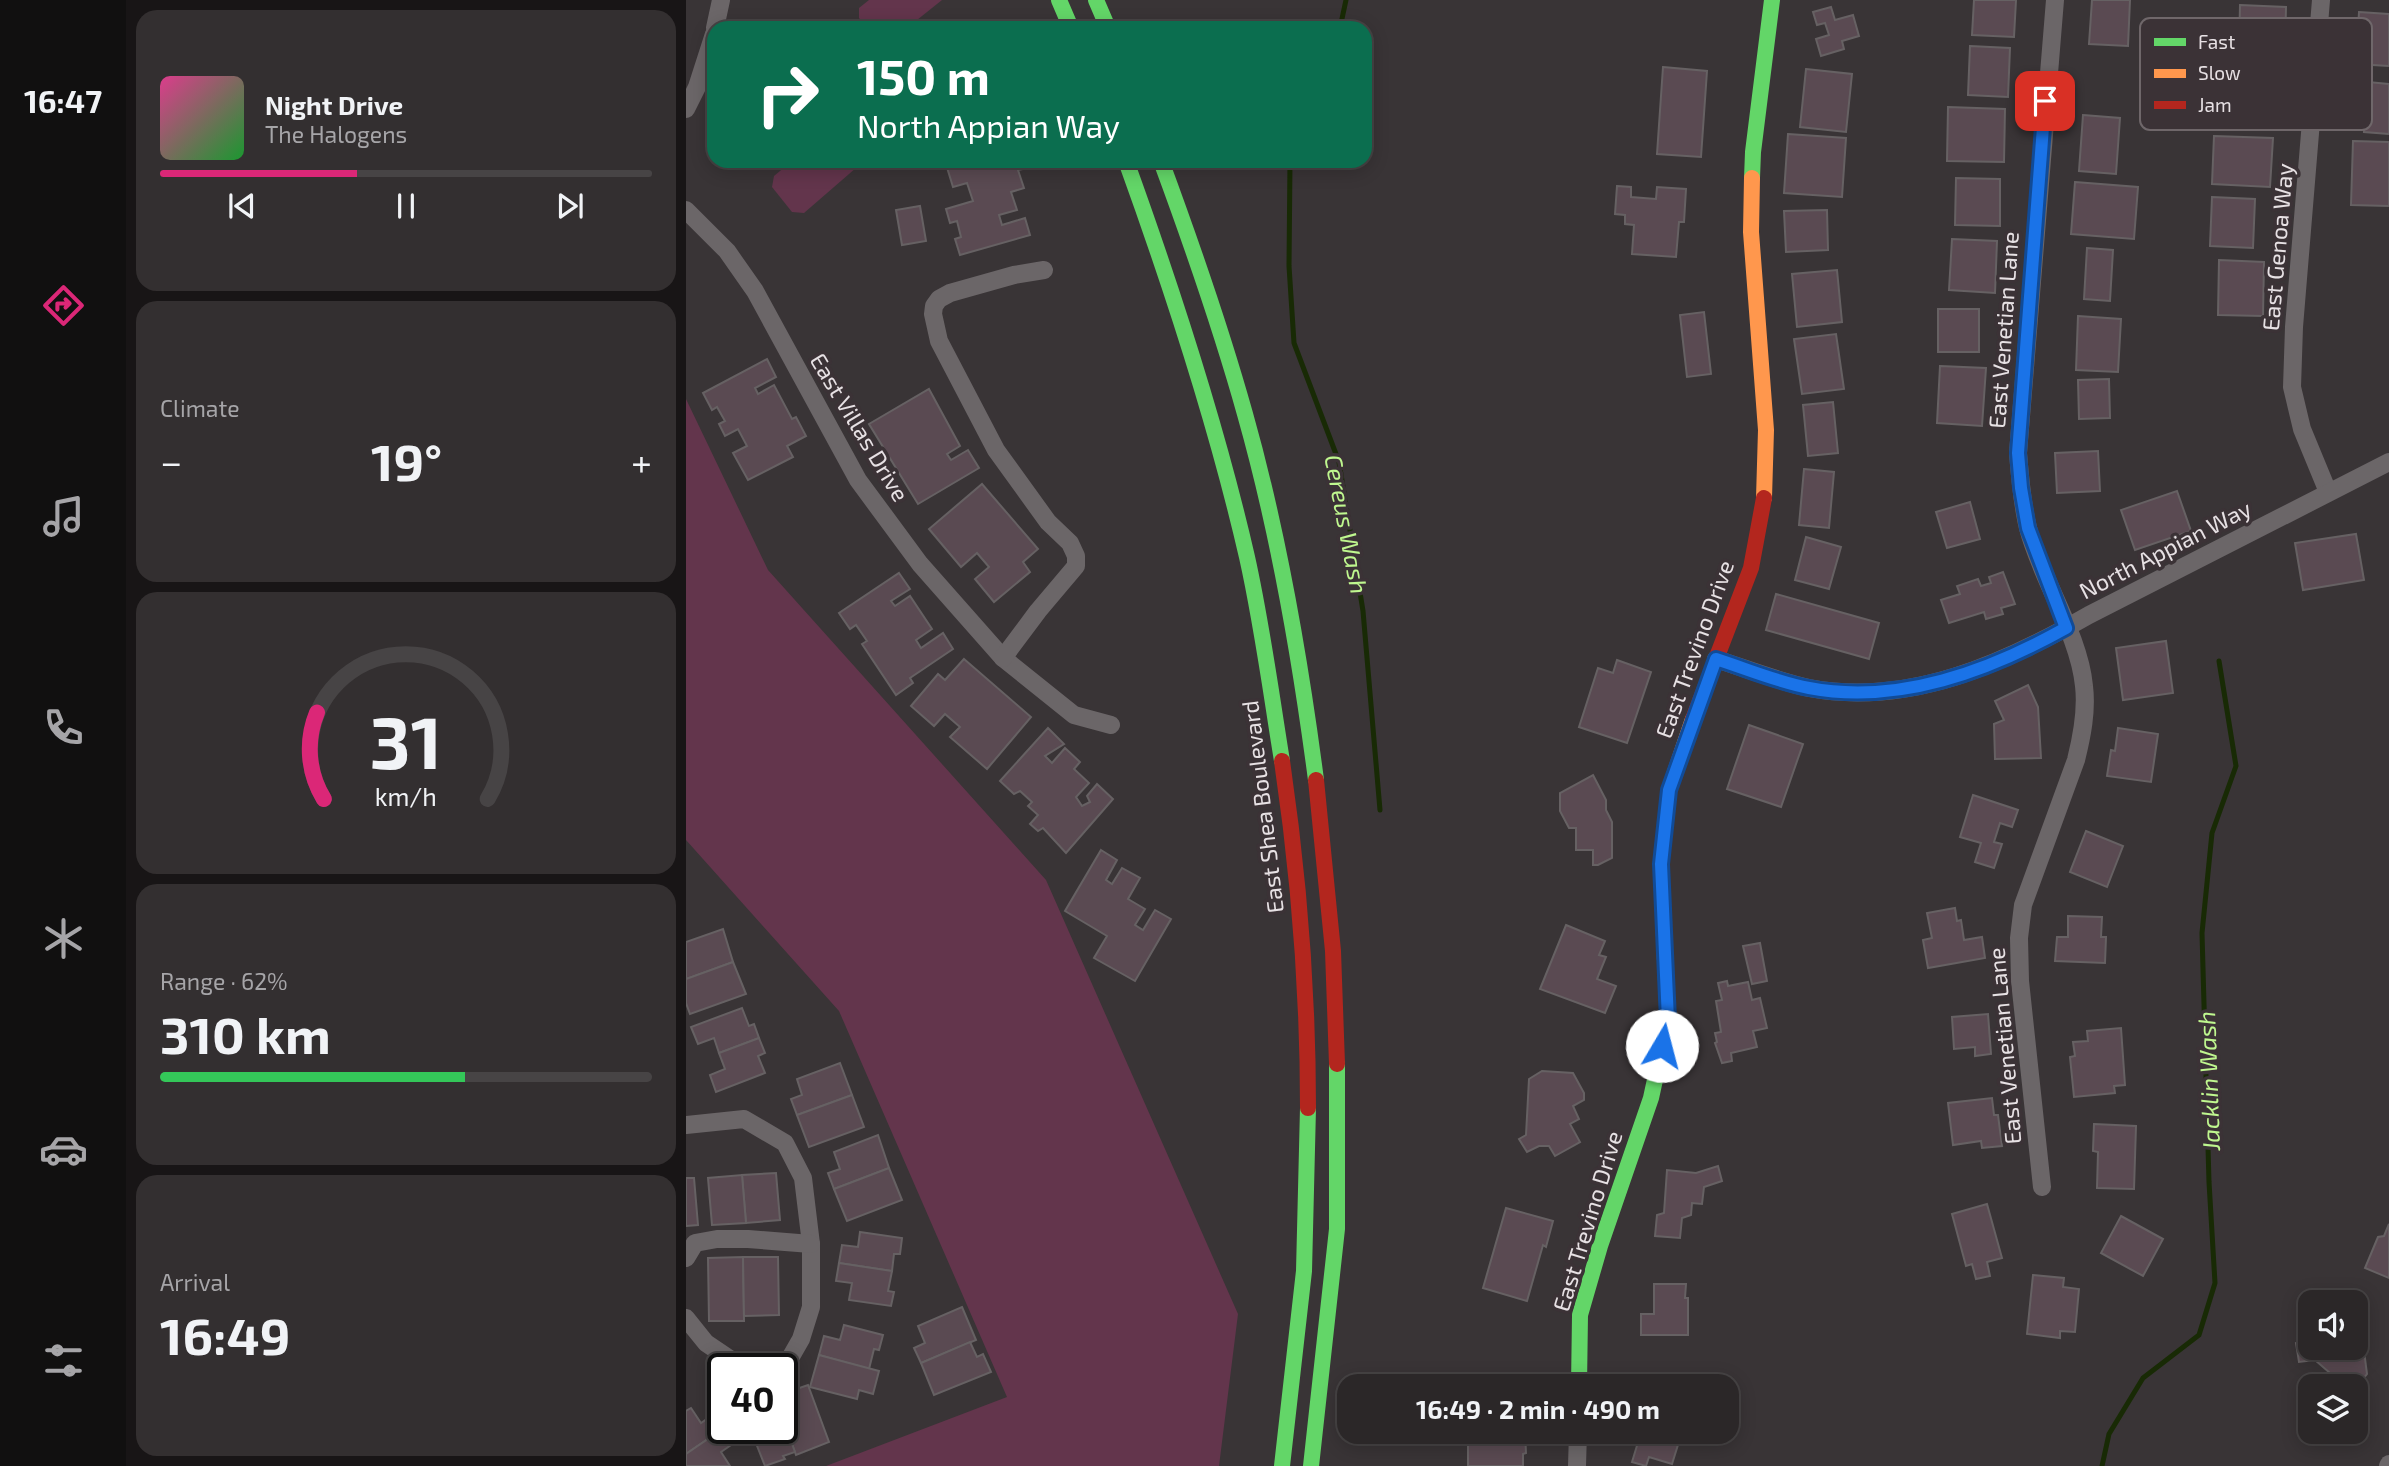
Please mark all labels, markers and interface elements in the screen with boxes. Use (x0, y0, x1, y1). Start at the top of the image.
legend (2140, 18, 2372, 130)
text: Fast (2198, 30, 2235, 53)
text: 150 m (857, 46, 990, 105)
icon: right (742, 49, 833, 140)
text: Slow (2198, 61, 2241, 84)
pin (2015, 71, 2075, 131)
text: 16:47 (24, 81, 102, 119)
icon: arrive (2026, 82, 2064, 120)
text: Night Drive (265, 89, 403, 120)
text: Jam (2198, 93, 2232, 116)
text: North Appian Way (857, 106, 1120, 144)
text: The Halogens (265, 120, 407, 148)
street label: East Genoa Way (2256, 162, 2298, 332)
icon: previous (223, 187, 261, 225)
icon: pause (387, 187, 425, 225)
icon: next (551, 187, 589, 225)
street label: East Venetian Lane (1982, 231, 2024, 429)
icon: directions (39, 281, 88, 330)
street label: East Villas Drive (805, 348, 915, 506)
text: Climate (160, 394, 240, 422)
text: 19° (371, 429, 442, 491)
text: − (160, 438, 182, 484)
text: + (631, 438, 652, 484)
water label: Cereus Wash (1319, 452, 1375, 596)
icon: music (39, 492, 88, 541)
street label: North Appian Way (2074, 494, 2256, 604)
street label: East Trevino Drive (1649, 556, 1739, 742)
text: 31 (370, 696, 442, 784)
street label: East Shea Boulevard (1235, 699, 1289, 915)
icon: phone (39, 703, 88, 752)
text: km/h (375, 781, 437, 811)
icon: climate (39, 914, 88, 963)
street label: East Venetian Lane (1981, 946, 2027, 1146)
text: Range · 62% (160, 967, 288, 995)
text: 310 km (160, 1002, 331, 1064)
position arrow (1625, 1009, 1699, 1083)
water label: Jacklin Wash (2191, 1011, 2225, 1152)
icon: car (39, 1125, 88, 1174)
street label: East Trevino Drive (1546, 1127, 1628, 1315)
text: Arrival (160, 1268, 230, 1296)
map controls (2298, 1290, 2368, 1444)
button: sound (2298, 1290, 2368, 1360)
text: 16:49 (160, 1303, 290, 1365)
icon: filters (39, 1336, 88, 1385)
speed limit sign: 40 (707, 1353, 798, 1444)
button: layers (2298, 1374, 2368, 1444)
text: 16:49 · 2 min · 490 m (1416, 1393, 1660, 1424)

